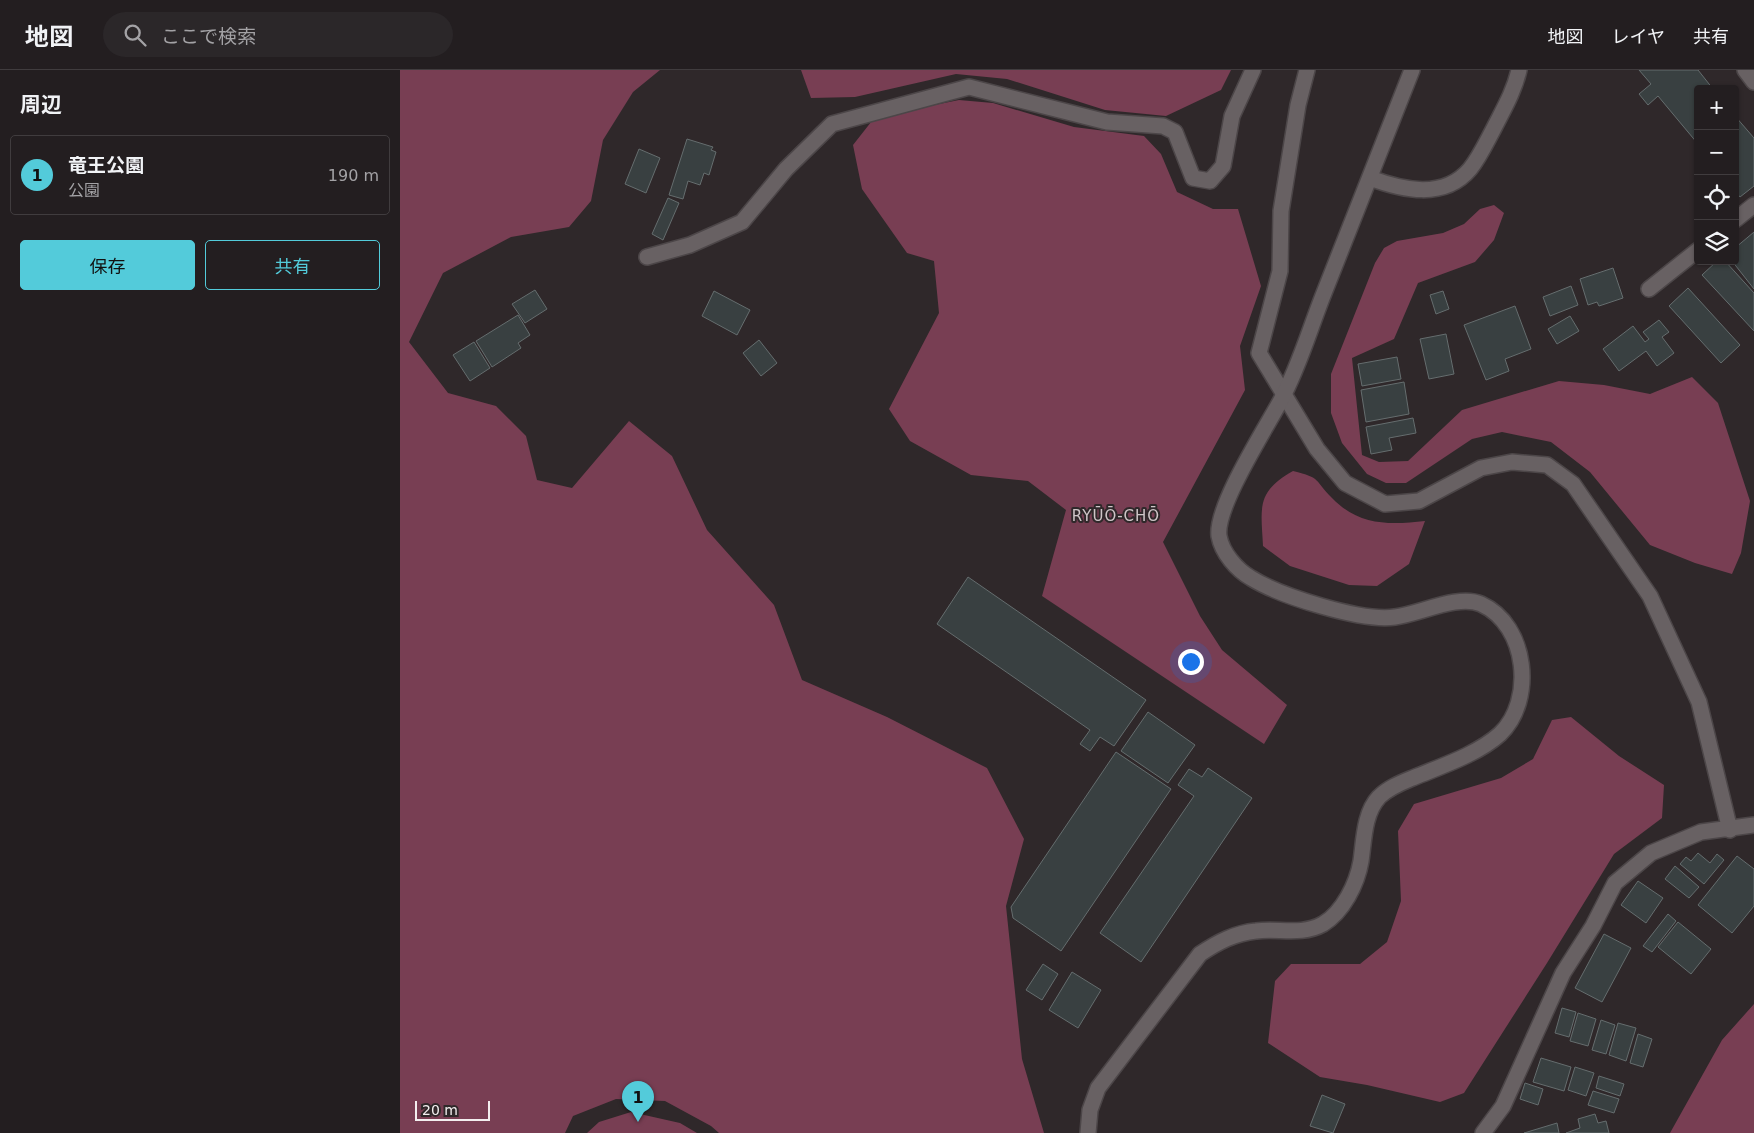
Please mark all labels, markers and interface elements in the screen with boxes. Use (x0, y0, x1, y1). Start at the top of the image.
search box (103, 12, 453, 57)
icon: search (121, 21, 149, 49)
text: 地図 (25, 23, 73, 51)
text: ここで検索 (161, 25, 256, 47)
text: 地図 (1548, 26, 1584, 47)
text: レイヤ (1612, 26, 1665, 47)
text: 共有 (1693, 26, 1729, 47)
map controls (1694, 85, 1739, 265)
button: + (1694, 85, 1739, 130)
text: 周辺 (20, 93, 62, 117)
button: − (1694, 130, 1739, 175)
text: 竜王公園 (68, 154, 144, 176)
text: 1 (31, 166, 43, 185)
text: 190 m (328, 166, 379, 185)
button: locate (1694, 175, 1739, 220)
text: 公園 (68, 181, 100, 200)
button: layers (1694, 220, 1739, 265)
button: 保存 (20, 240, 195, 290)
button: 共有 (205, 240, 380, 290)
district label: RYŪŌ-CHŌ (1072, 506, 1160, 525)
your location (1178, 649, 1204, 675)
pin: 1 (622, 1081, 654, 1122)
scale bar (415, 1098, 490, 1121)
text: 20 m (422, 1102, 458, 1118)

